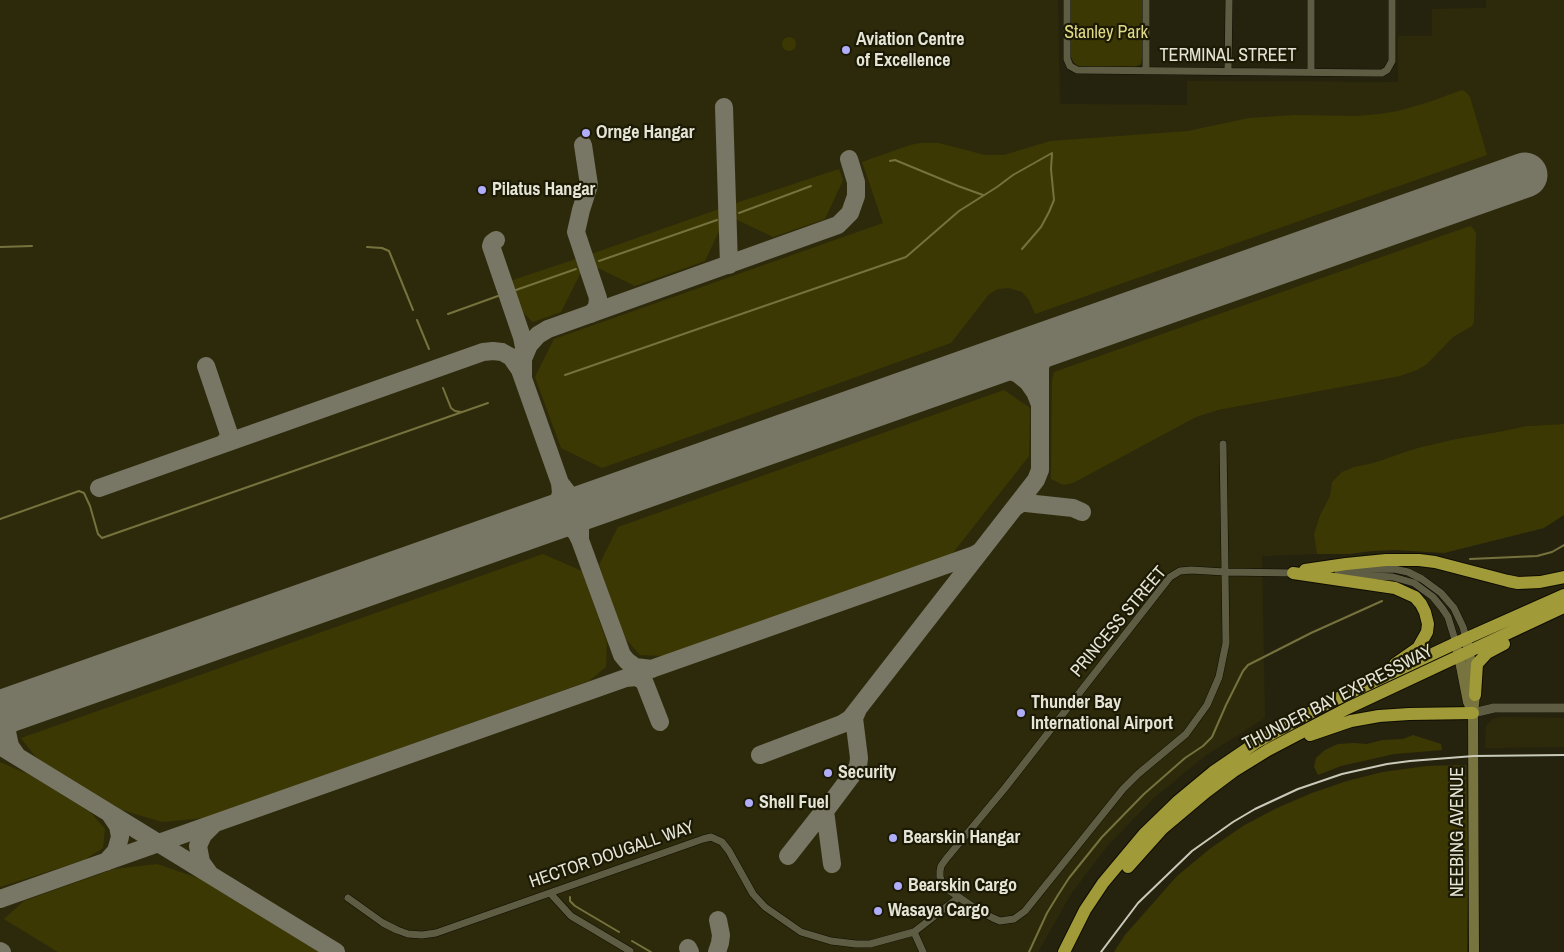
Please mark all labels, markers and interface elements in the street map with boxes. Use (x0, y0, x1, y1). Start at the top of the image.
park label: Stanley Park (1064, 22, 1148, 44)
place label: Aviation Centre of Excellence (856, 29, 965, 72)
marker: Aviation Centre of Excellence (840, 44, 852, 56)
street label: TERMINAL STREET (1160, 45, 1296, 67)
place label: Ornge Hangar (596, 122, 694, 144)
marker: Ornge Hangar (580, 127, 592, 139)
place label: Pilatus Hangar (492, 179, 595, 201)
marker: Pilatus Hangar (476, 184, 488, 196)
street label: PRINCESS STREET (1066, 562, 1172, 682)
street label: THUNDER BAY EXPRESSWAY (1239, 641, 1437, 755)
place label: Thunder Bay International Airport (1031, 692, 1173, 734)
marker: Thunder Bay International Airport (1015, 707, 1027, 719)
place label: Security (838, 762, 896, 784)
marker: Security (822, 767, 834, 779)
street label: NEEBING AVENUE (1447, 767, 1469, 897)
place label: Shell Fuel (759, 792, 829, 814)
marker: Shell Fuel (743, 797, 755, 809)
street label: HECTOR DOUGALL WAY (527, 817, 697, 893)
place label: Bearskin Hangar (903, 827, 1020, 849)
marker: Bearskin Hangar (887, 832, 899, 844)
place label: Bearskin Cargo (908, 875, 1017, 897)
marker: Bearskin Cargo (892, 880, 904, 892)
place label: Wasaya Cargo (888, 900, 989, 922)
marker: Wasaya Cargo (872, 905, 884, 917)

